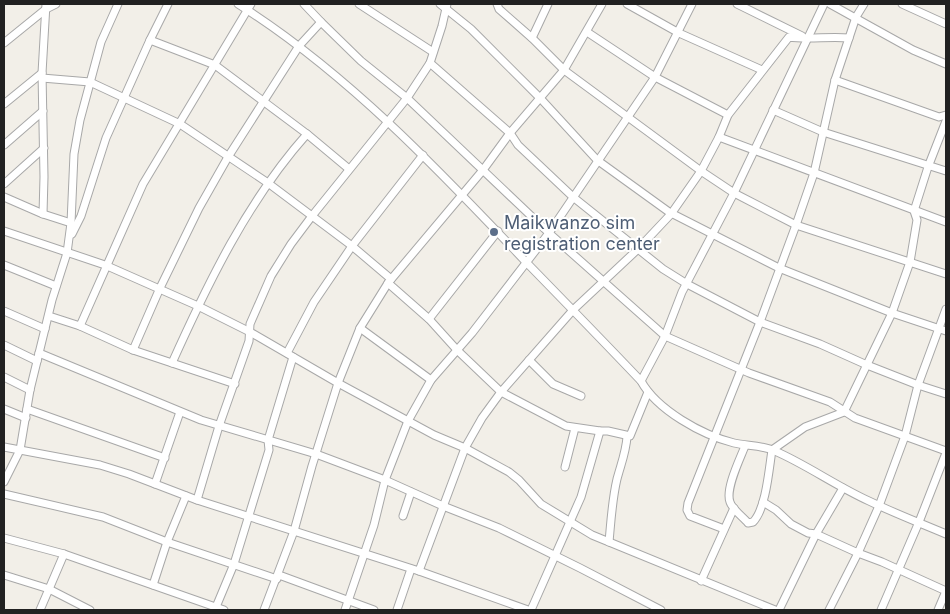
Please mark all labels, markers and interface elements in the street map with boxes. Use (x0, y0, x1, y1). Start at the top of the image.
place label: Maikwanzo sim registration center (504, 212, 660, 254)
marker: Maikwanzo sim registration center (488, 226, 500, 238)

